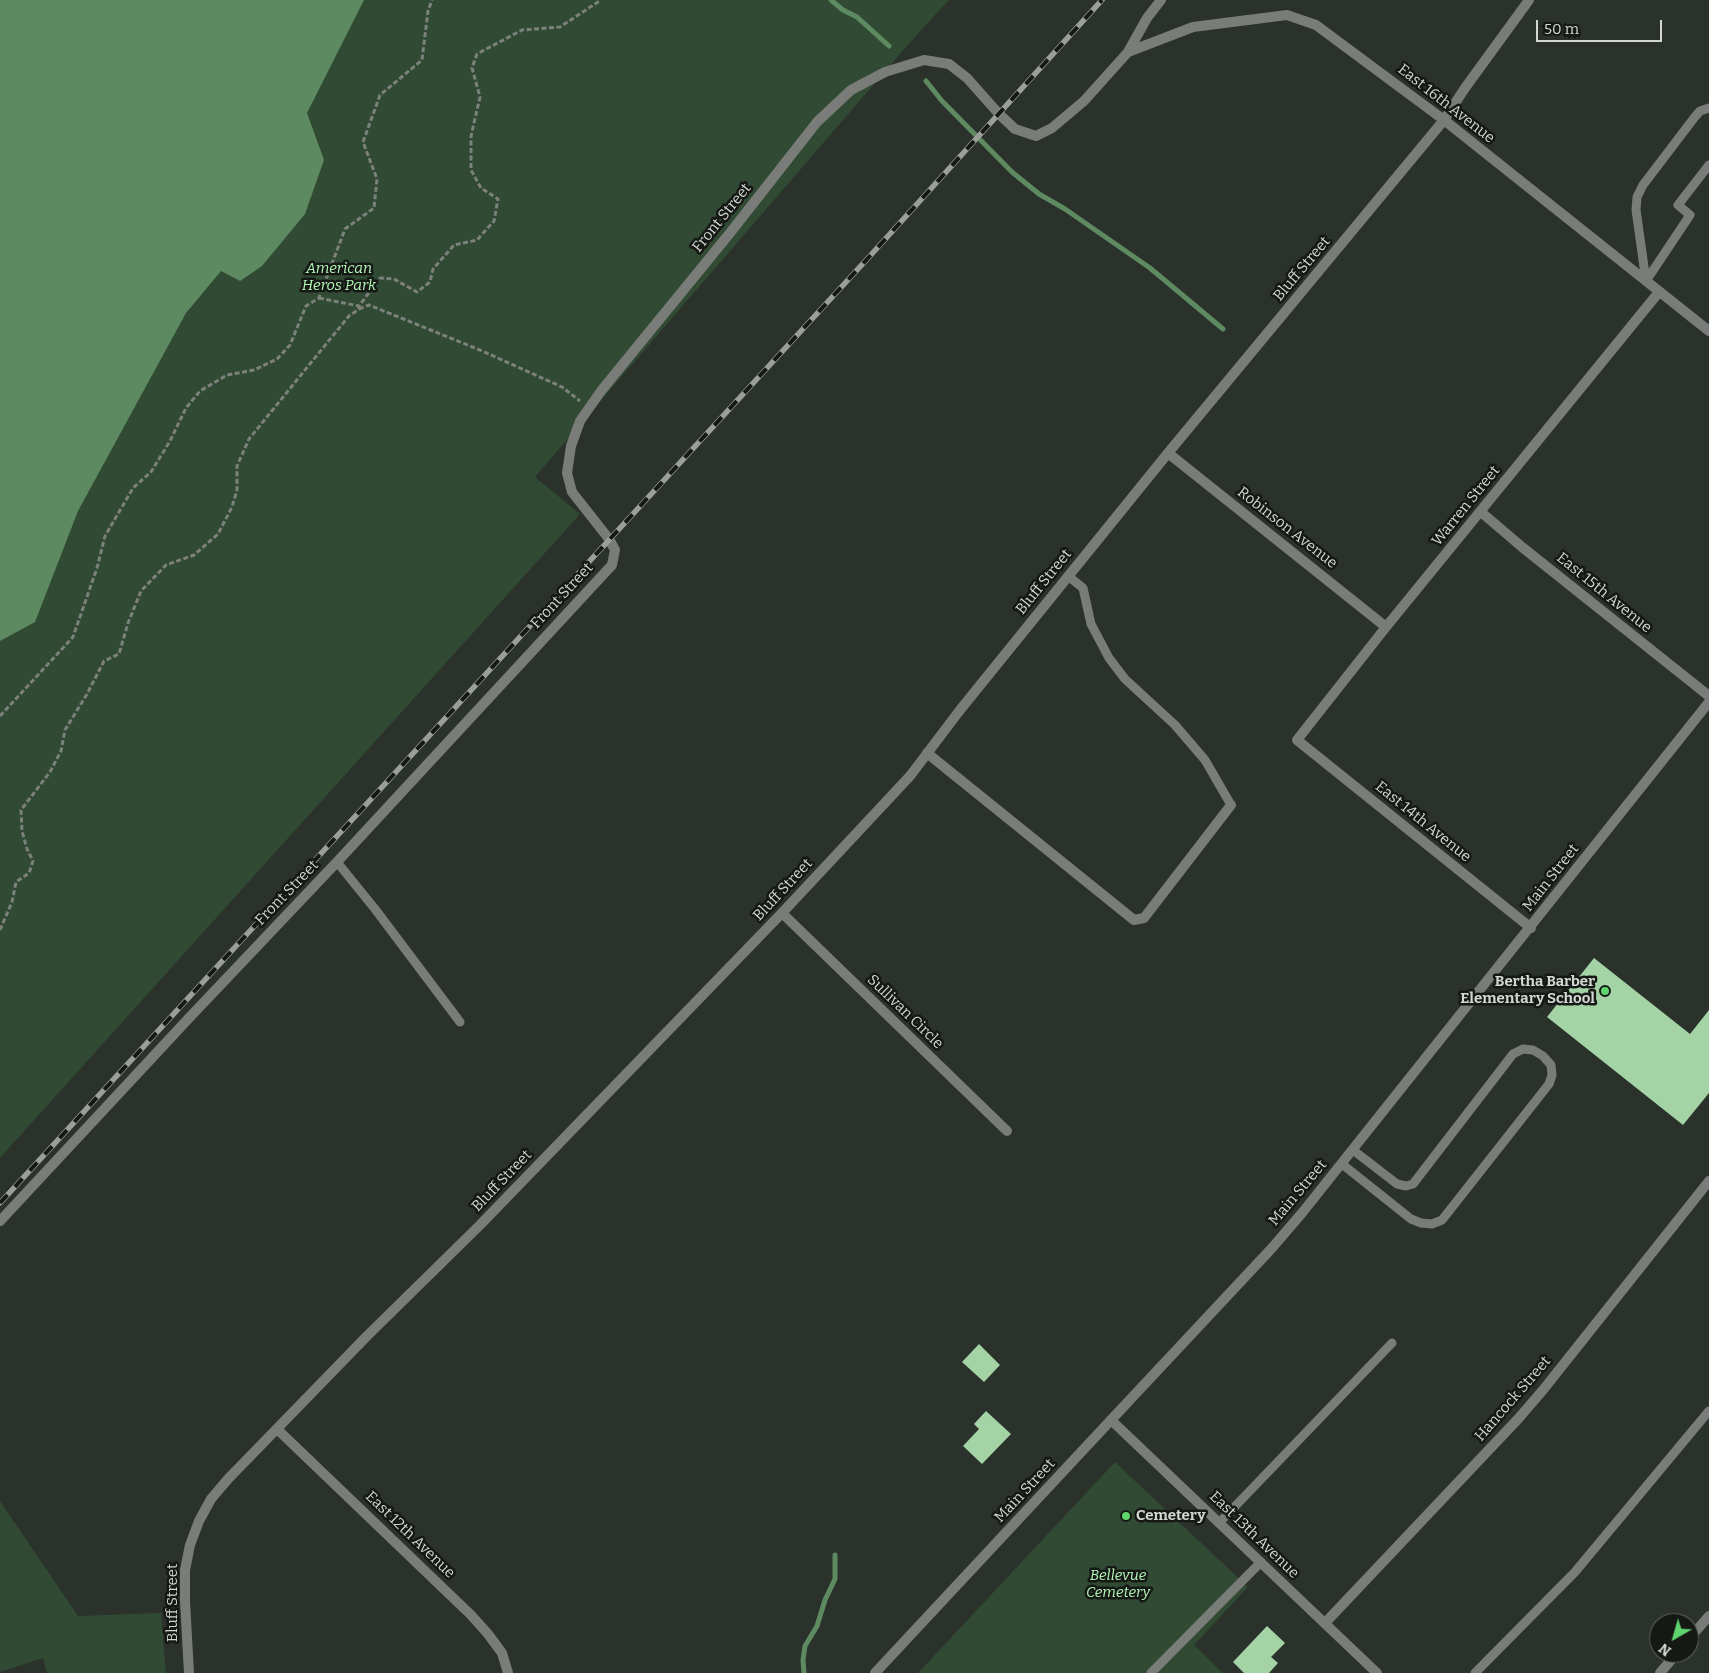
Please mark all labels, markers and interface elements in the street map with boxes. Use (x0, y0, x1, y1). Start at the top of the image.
scale bar (1539, 10, 1665, 42)
text: 50 m (1544, 20, 1579, 38)
street label: East 16th Avenue (1394, 61, 1498, 147)
street label: Front Street (689, 180, 755, 256)
street label: Bluff Street (1270, 233, 1334, 305)
park label: American Heros Park (302, 260, 376, 295)
street label: Warren Street (1428, 462, 1504, 550)
street label: Robinson Avenue (1233, 483, 1341, 573)
street label: Bluff Street (1012, 546, 1076, 618)
street label: East 15th Avenue (1553, 549, 1655, 637)
street label: Front Street (527, 559, 597, 633)
street label: East 14th Avenue (1371, 778, 1475, 866)
street label: Main Street (1519, 841, 1583, 915)
street label: Bluff Street (750, 855, 816, 925)
street label: Front Street (252, 857, 322, 929)
street label: Sullivan Circle (863, 971, 947, 1053)
place label: Bertha Barber Elementary School (1460, 973, 1595, 1008)
marker: Bertha Barber Elementary School (1599, 985, 1611, 997)
street label: Bluff Street (468, 1146, 536, 1216)
street label: Main Street (1265, 1156, 1331, 1230)
street label: Hancock Street (1471, 1353, 1555, 1445)
street label: Main Street (991, 1455, 1059, 1527)
street label: East 12th Avenue (362, 1488, 458, 1582)
street label: East 13th Avenue (1205, 1488, 1303, 1582)
place label: Cemetery (1136, 1507, 1205, 1525)
marker: Cemetery (1120, 1510, 1132, 1522)
street label: Bluff Street (164, 1564, 182, 1642)
park label: Bellevue Cemetery (1086, 1567, 1150, 1602)
north arrow (1649, 1613, 1699, 1663)
text: N (1656, 1639, 1675, 1659)

